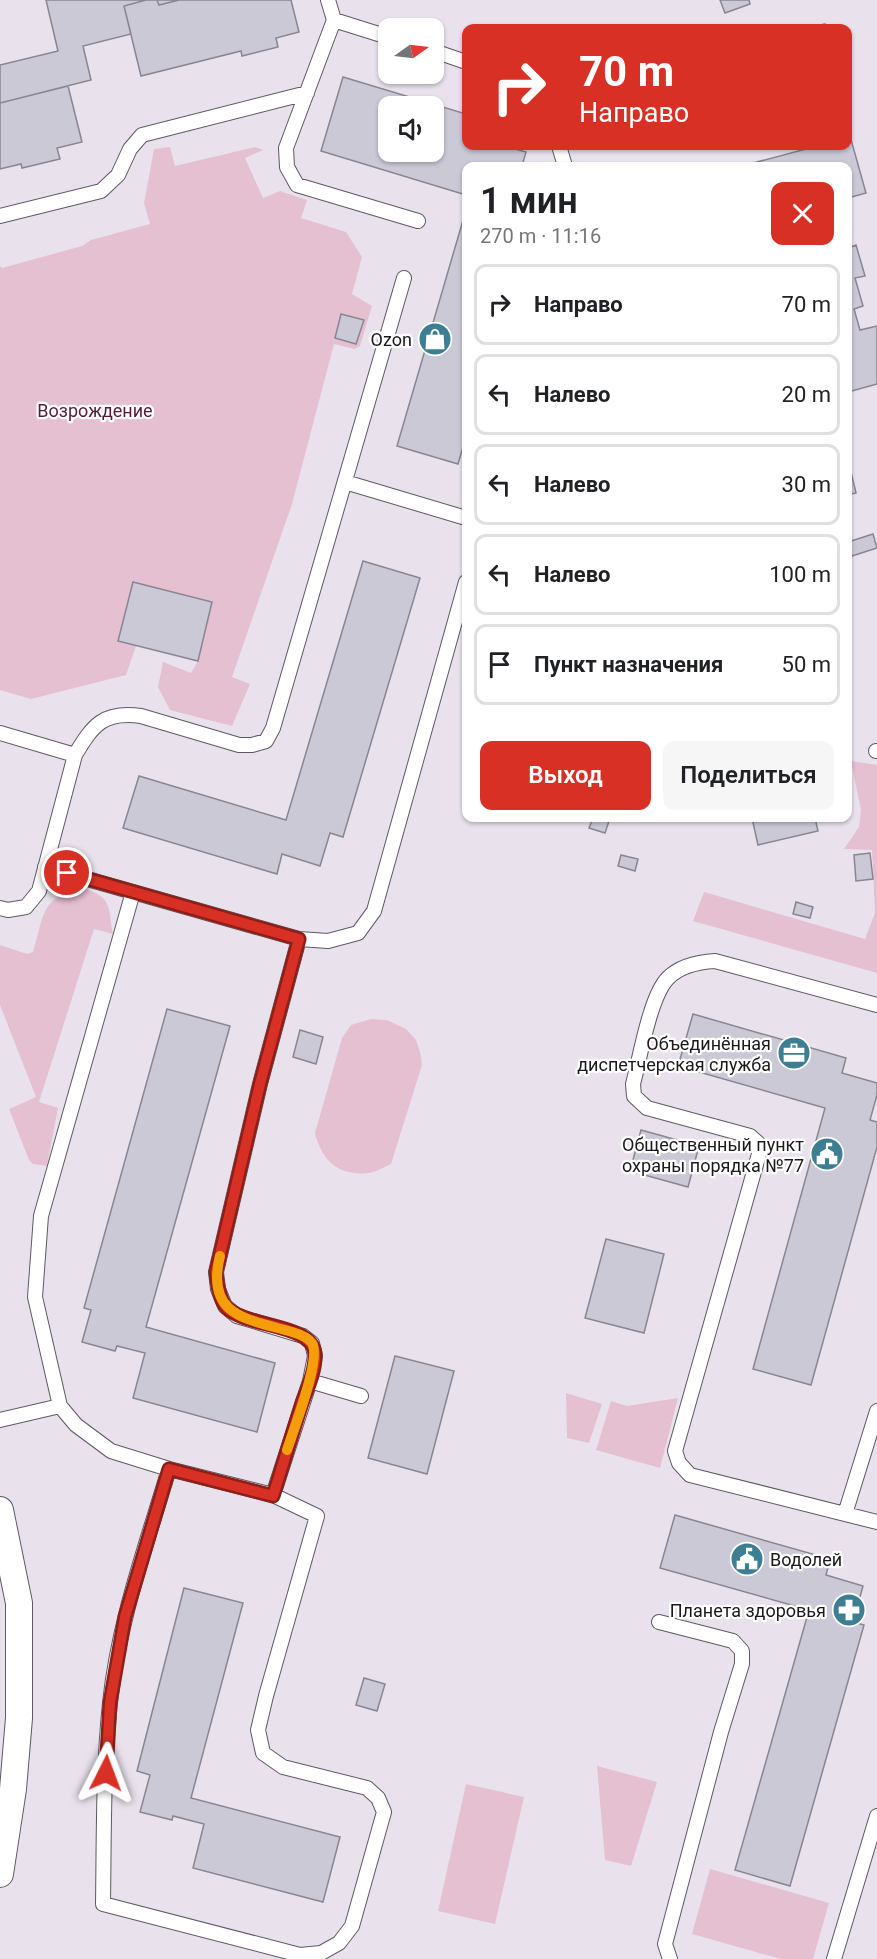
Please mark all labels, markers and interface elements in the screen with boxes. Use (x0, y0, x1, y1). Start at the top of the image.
north arrow (378, 18, 444, 84)
map controls (378, 18, 444, 162)
text: 70 m (579, 47, 674, 96)
icon: right (480, 48, 558, 126)
button: sound (378, 96, 444, 162)
text: Направо (579, 97, 689, 129)
text: 1 мин (480, 180, 578, 222)
button: close (771, 182, 834, 245)
text: 270 m · 11:16 (480, 224, 601, 248)
icon: right (483, 288, 516, 321)
text: Направо (534, 292, 623, 317)
text: 70 m (782, 292, 831, 317)
shop icon: Ozon (417, 321, 453, 357)
place label: Ozon (371, 329, 412, 350)
icon: left (483, 378, 516, 411)
text: Налево (534, 382, 611, 407)
text: 20 m (782, 382, 831, 407)
park label: Возрождение (37, 400, 153, 421)
icon: left (483, 468, 516, 501)
text: Налево (534, 472, 611, 497)
text: 30 m (782, 472, 831, 497)
icon: left (483, 558, 516, 591)
text: Налево (534, 562, 611, 587)
text: 100 m (769, 562, 831, 587)
icon: arrive (483, 648, 516, 681)
text: Пункт назначения (534, 652, 723, 677)
text: 50 m (782, 652, 831, 677)
button: Выход (480, 741, 651, 810)
button: Поделиться (663, 741, 834, 810)
pin (41, 847, 92, 898)
icon: arrive (50, 856, 83, 889)
place label: Объединённая диспетчерская служба (577, 1033, 771, 1075)
office icon: Объединённая диспетчерская служба (776, 1035, 812, 1071)
place label: Общественный пункт охраны порядка №77 (622, 1134, 804, 1176)
public building icon: Общественный пункт охраны порядка №77 (809, 1136, 845, 1172)
public building icon: Водолей (729, 1541, 765, 1577)
place label: Водолей (770, 1549, 842, 1570)
pharmacy icon: Планета здоровья (831, 1592, 867, 1628)
place label: Планета здоровья (670, 1600, 826, 1621)
position arrow (74, 1741, 138, 1805)

